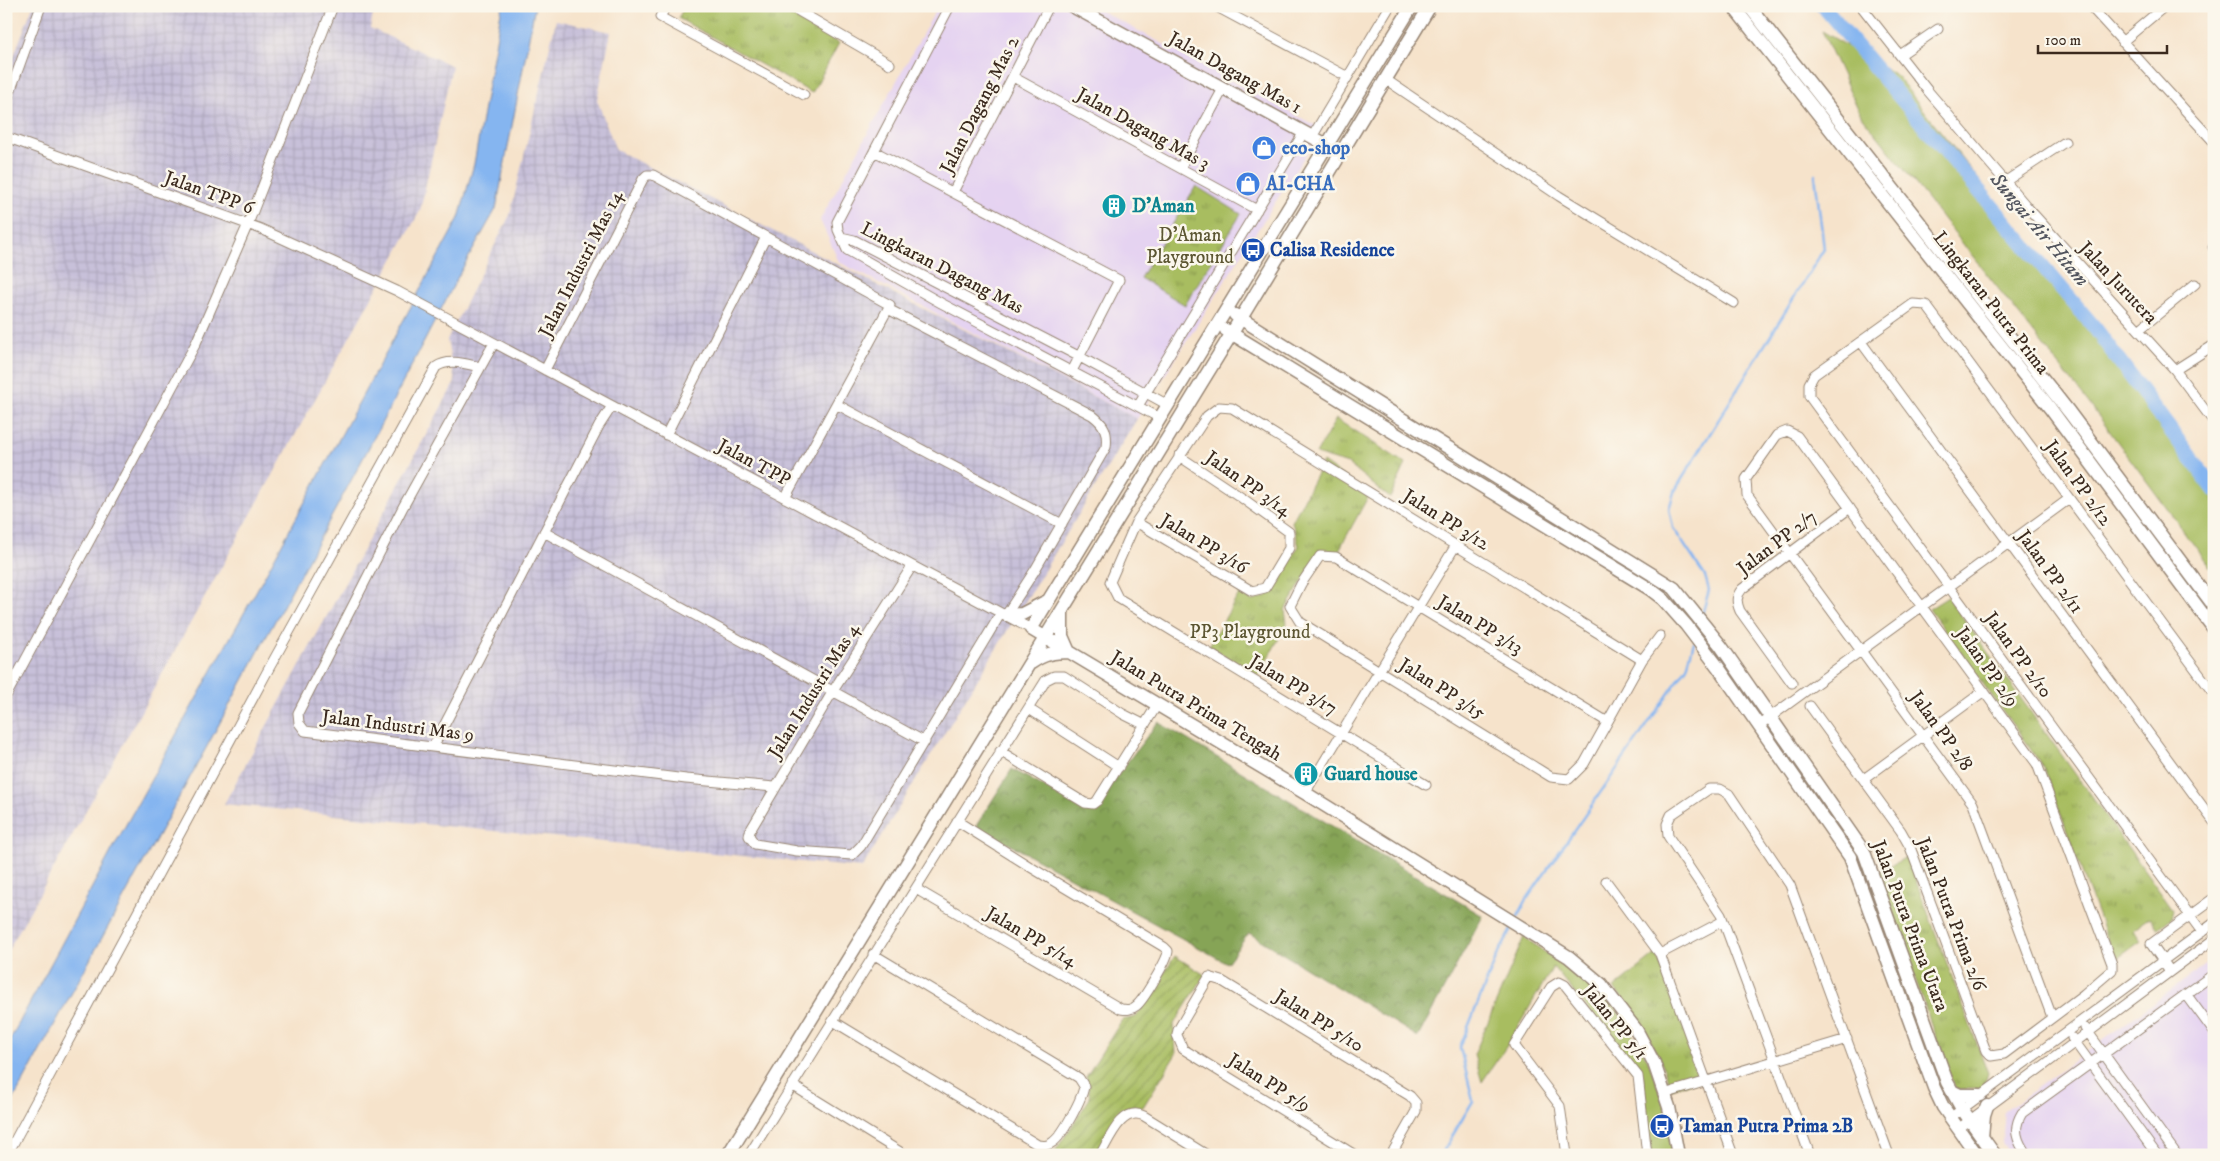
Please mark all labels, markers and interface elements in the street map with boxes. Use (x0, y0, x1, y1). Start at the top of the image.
scale bar (2038, 22, 2166, 54)
street label: Jalan Dagang Mas 1 (1163, 26, 1306, 119)
text: 100 m (2045, 31, 2081, 50)
street label: Jalan Dagang Mas 2 (935, 32, 1025, 179)
street label: Jalan Dagang Mas 3 (1071, 82, 1214, 175)
shop icon: eco-shop (1251, 135, 1277, 161)
place label: eco-shop (1282, 137, 1350, 160)
street label: Jalan TPP 6 (159, 166, 258, 220)
water label: Sungai Air Hitam (1983, 167, 2094, 292)
shop icon: AI-CHA (1235, 171, 1261, 197)
place label: AI-CHA (1265, 173, 1335, 196)
street label: Jalan Industri Mas 14 (533, 186, 628, 343)
building icon: D'Aman (1101, 193, 1127, 219)
place label: D'Aman (1132, 195, 1196, 218)
street label: Lingkaran Dagang Mas (857, 217, 1027, 319)
park label: D'Aman Playground (1146, 224, 1234, 269)
street label: Lingkaran Putra Prima (1928, 227, 2054, 379)
street label: Jalan Jurutera (2073, 235, 2162, 329)
bus stop icon: Calisa Residence (1240, 237, 1266, 263)
place label: Calisa Residence (1270, 239, 1395, 262)
street label: Jalan TPP (712, 433, 794, 492)
street label: Jalan PP 2/12 (2038, 434, 2117, 531)
street label: Jalan PP 3/14 (1199, 445, 1296, 523)
street label: Jalan PP 3/12 (1397, 483, 1494, 556)
street label: Jalan PP 2/7 (1731, 506, 1821, 582)
street label: Jalan PP 3/16 (1154, 508, 1253, 580)
street label: Jalan PP 2/11 (2011, 524, 2088, 618)
street label: Jalan PP 3/13 (1431, 590, 1527, 659)
street label: Jalan PP 2/10 (1978, 606, 2057, 703)
street label: Jalan Industri Mas 4 (762, 618, 865, 764)
park label: PP3 Playground (1190, 621, 1311, 644)
street label: Jalan PP 2/9 (1949, 621, 2024, 711)
street label: Jalan Putra Prima Tengah (1105, 645, 1286, 766)
street label: Jalan PP 3/17 (1243, 649, 1341, 720)
street label: Jalan PP 3/15 (1393, 652, 1490, 725)
street label: Jalan PP 2/8 (1903, 685, 1978, 775)
street label: Jalan Industri Mas 9 (319, 705, 475, 747)
building icon: Guard house (1293, 761, 1319, 787)
place label: Guard house (1324, 763, 1418, 786)
street label: Jalan Putra Prima 2/6 (1910, 832, 1991, 995)
street label: Jalan Putra Prima Utara (1866, 835, 1953, 1015)
street label: Jalan PP 5/14 (980, 901, 1082, 973)
street label: Jalan PP 5/1 (1576, 978, 1652, 1064)
street label: Jalan PP 5/10 (1269, 984, 1368, 1057)
street label: Jalan PP 5/9 (1222, 1048, 1314, 1117)
bus stop icon: Taman Putra Prima 2B (1649, 1113, 1675, 1139)
place label: Taman Putra Prima 2B (1679, 1115, 1853, 1138)

